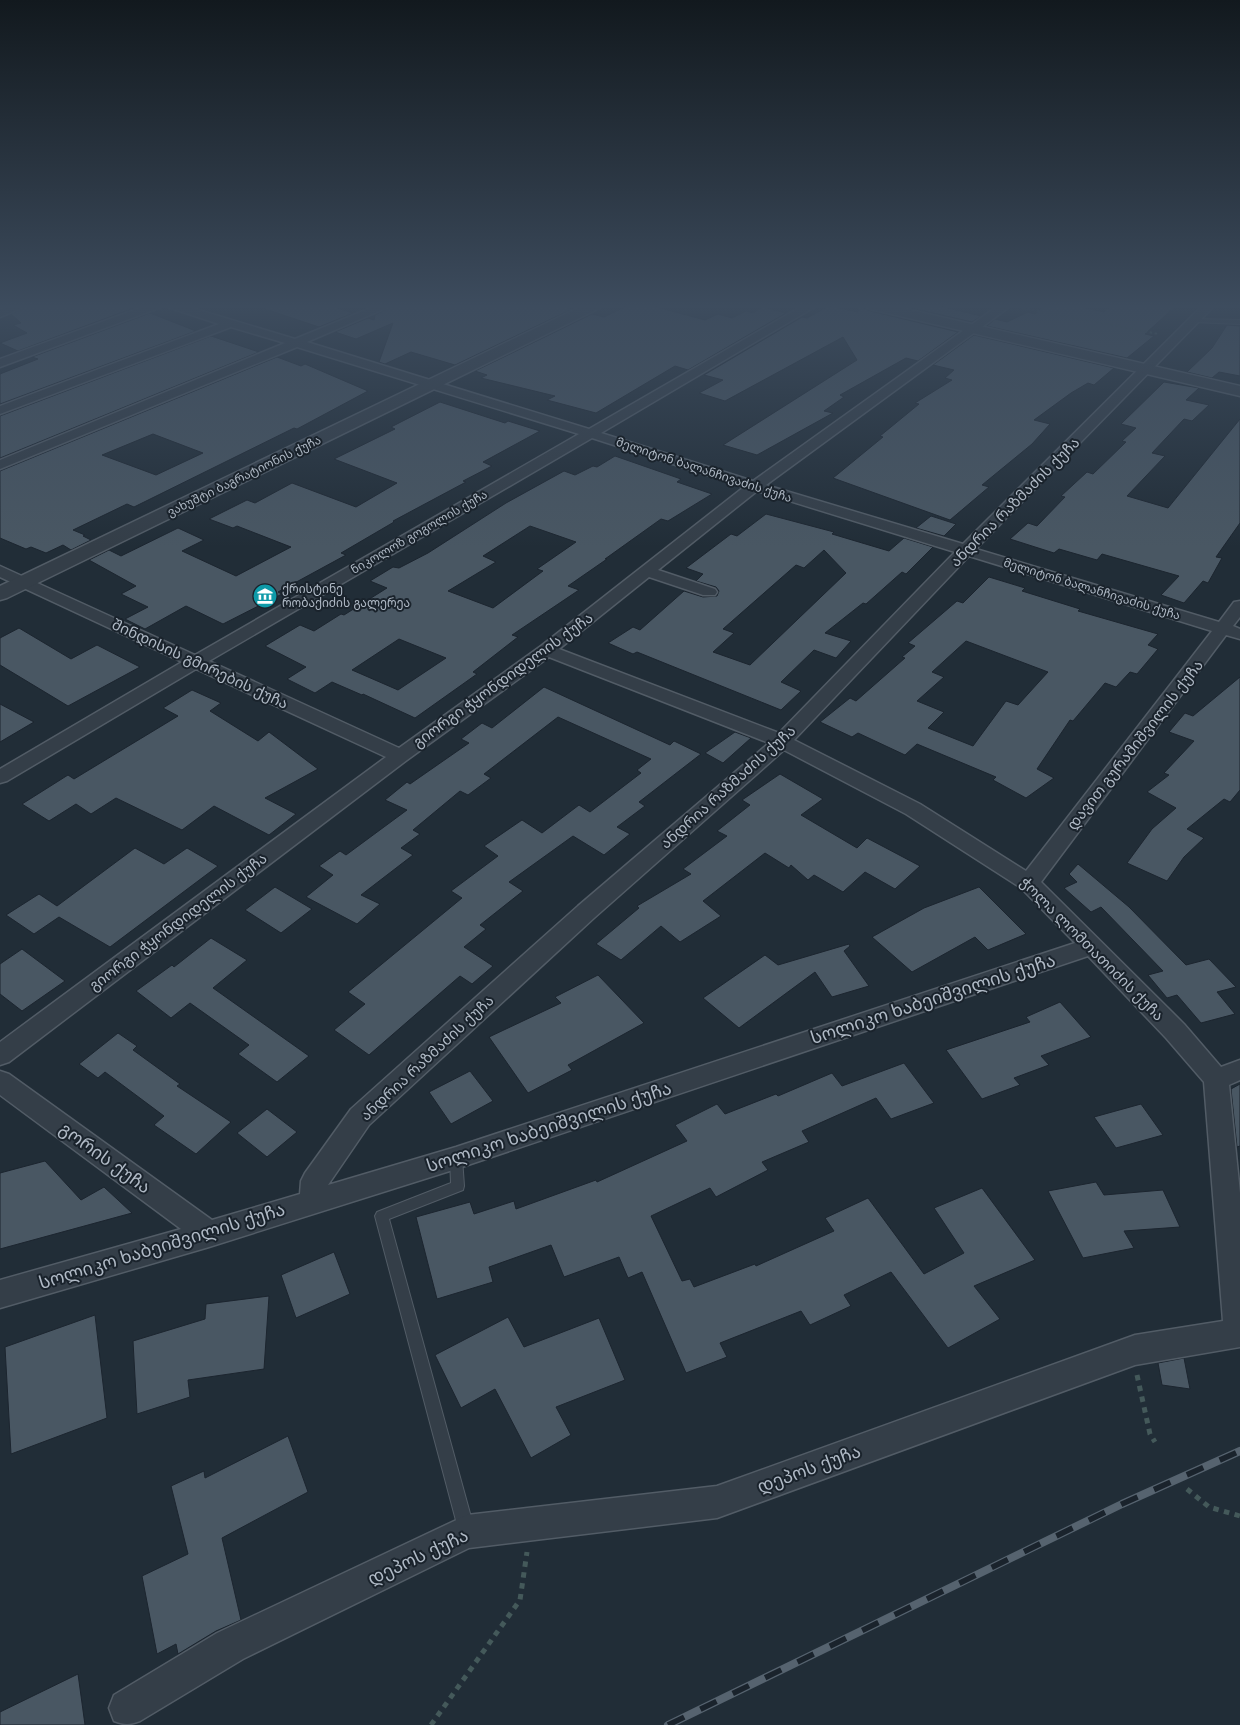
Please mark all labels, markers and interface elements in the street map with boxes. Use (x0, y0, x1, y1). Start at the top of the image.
street label: ვახუშტი ბაგრატიონის ქუჩა (164, 432, 323, 519)
street label: ანდრია რაზმაძის ქუჩა (946, 433, 1084, 571)
street label: მელიტონ ბალანჩივაძის ქუჩა (614, 434, 794, 506)
street label: ნიკოლოზ გოგოლის ქუჩა (348, 486, 490, 578)
street label: მელიტონ ბალანჩივაძის ქუჩა (1002, 554, 1182, 624)
place label: ქრისტინე რობაქიძის გალერეა (282, 581, 410, 611)
museum icon: ქრისტინე რობაქიძის გალერეა (252, 583, 278, 609)
street label: გიორგი ჭყონდიდელის ქუჩა (409, 608, 597, 751)
street label: შინდისის გმირების ქუჩა (109, 614, 291, 713)
street label: დავით გურამიშვილის ქუჩა (1062, 656, 1207, 833)
street label: ანდრია რაზმაძის ქუჩა (656, 721, 799, 852)
street label: გიორგი ჭყონდიდელის ქუჩა (85, 848, 271, 995)
street label: ჭოლა ლომთათიძის ქუჩა (1016, 873, 1168, 1025)
street label: სოლიკო ხაბეიშვილის ქუჩა (808, 948, 1058, 1049)
street label: ანდრია რაზმაძის ქუჩა (356, 991, 497, 1125)
street label: სოლიკო ხაბეიშვილის ქუჩა (424, 1076, 674, 1177)
street label: გორის ქუჩა (55, 1117, 155, 1198)
street label: სოლიკო ხაბეიშვილის ქუჩა (36, 1197, 288, 1294)
street label: დეპოს ქუჩა (754, 1439, 864, 1498)
street label: დეპოს ქუჩა (364, 1523, 472, 1590)

